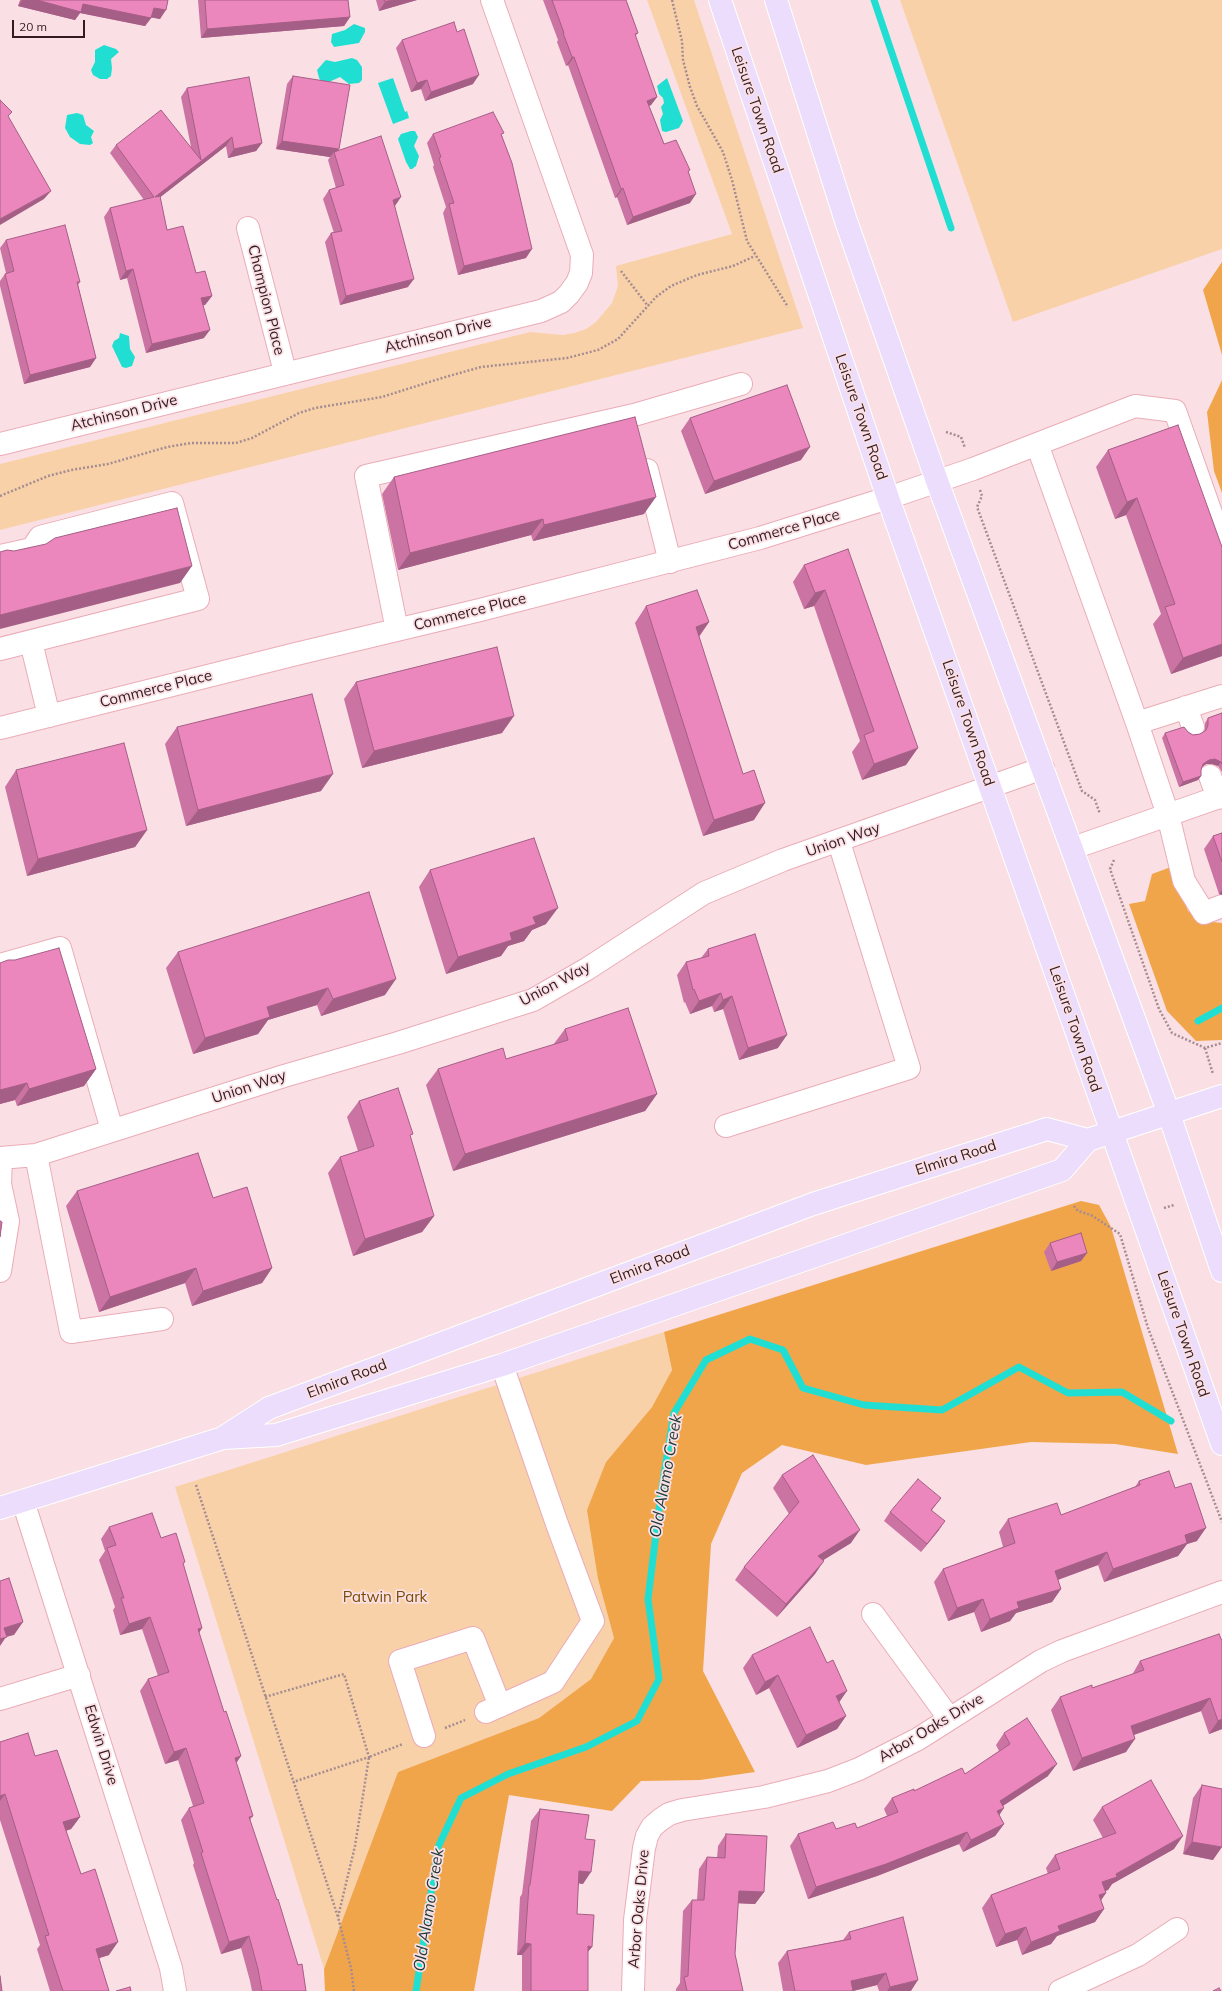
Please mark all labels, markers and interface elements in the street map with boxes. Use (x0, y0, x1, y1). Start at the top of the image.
scale bar (14, 12, 87, 38)
text: 20 m (19, 19, 47, 34)
street label: Leisure Town Road (727, 45, 787, 175)
street label: Champion Place (244, 243, 288, 357)
street label: Atchinson Drive (383, 313, 493, 357)
street label: Leisure Town Road (831, 352, 891, 482)
street label: Atchinson Drive (69, 391, 179, 435)
street label: Commerce Place (726, 505, 842, 555)
street label: Commerce Place (412, 589, 528, 635)
street label: Leisure Town Road (938, 658, 998, 788)
street label: Commerce Place (98, 666, 214, 712)
street label: Union Way (804, 819, 882, 861)
street label: Union Way (517, 958, 593, 1010)
street label: Leisure Town Road (1045, 964, 1105, 1094)
street label: Union Way (209, 1066, 289, 1108)
street label: Elmira Road (913, 1136, 999, 1180)
street label: Elmira Road (607, 1242, 693, 1288)
street label: Leisure Town Road (1153, 1269, 1213, 1399)
street label: Elmira Road (304, 1356, 390, 1402)
water label: Old Alamo Creek (646, 1413, 686, 1539)
park label: Patwin Park (343, 1588, 427, 1606)
street label: Arbor Oaks Drive (875, 1690, 987, 1766)
street label: Edwin Drive (80, 1703, 122, 1787)
water label: Old Alamo Creek (410, 1847, 448, 1973)
street label: Arbor Oaks Drive (625, 1849, 653, 1969)

